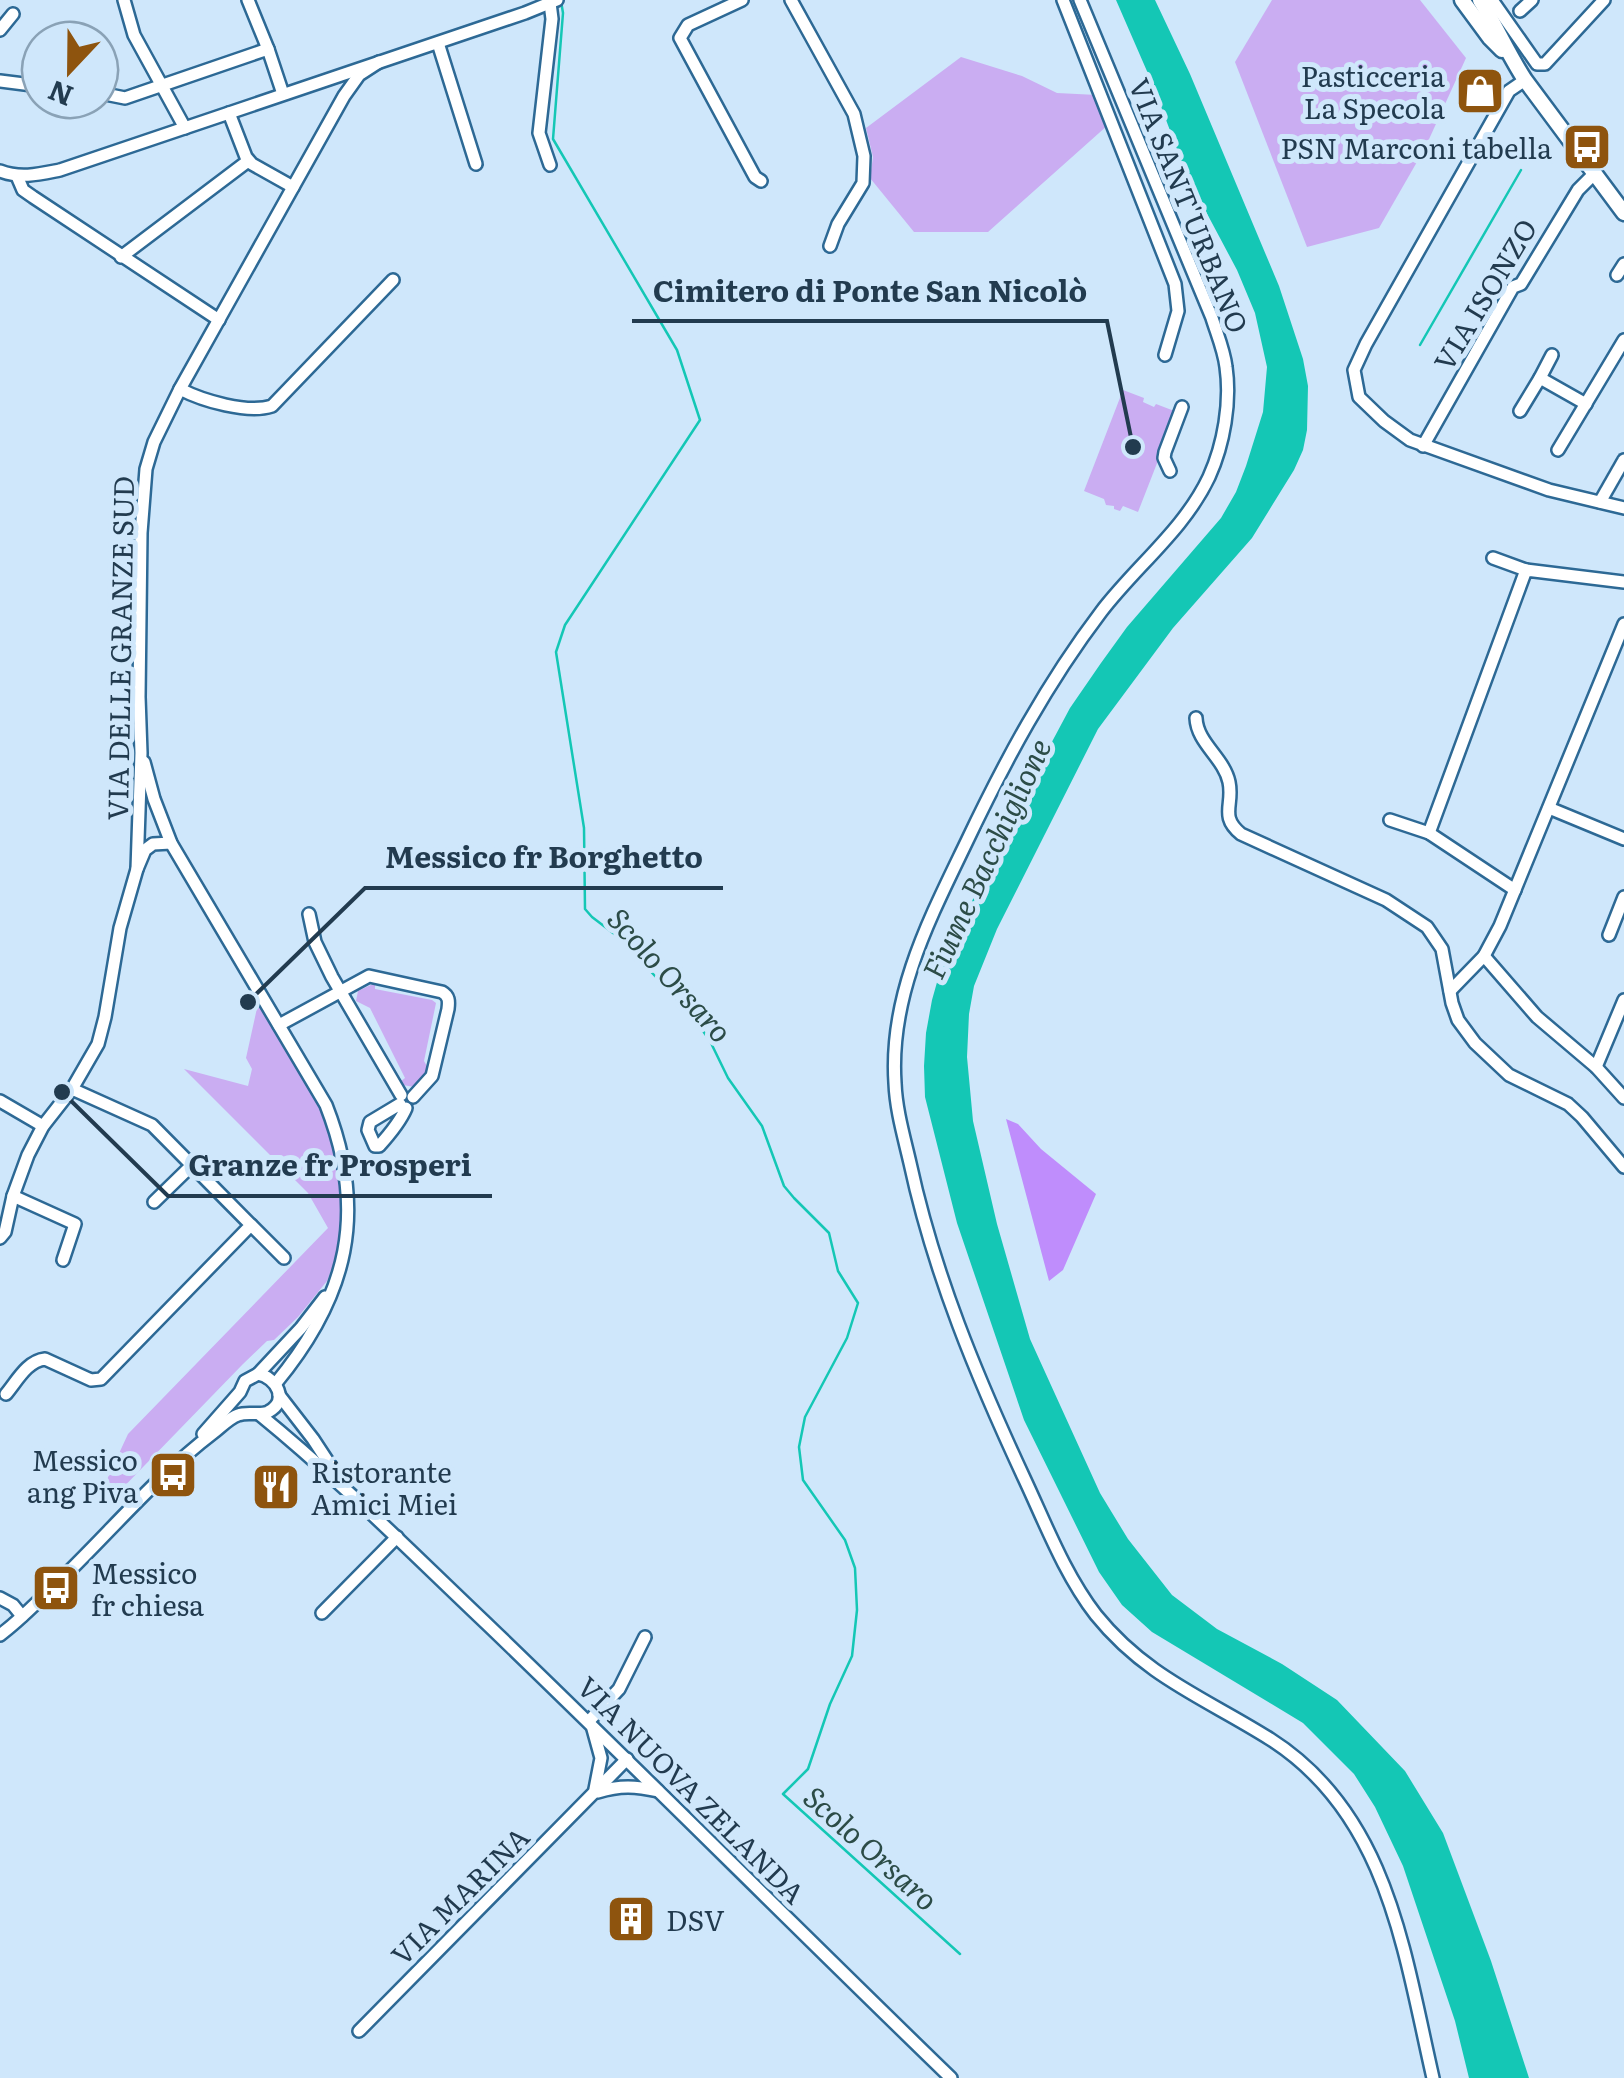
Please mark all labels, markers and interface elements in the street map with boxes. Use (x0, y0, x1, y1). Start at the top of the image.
north arrow (20, 20, 120, 120)
place label: Pasticceria La Specola (1301, 54, 1445, 128)
shop icon: Pasticceria La Specola (1454, 65, 1506, 117)
text: N (41, 71, 79, 119)
street label: VIA SANT'URBANO (1120, 71, 1260, 339)
bus stop icon: PSN Marconi tabella (1561, 121, 1613, 173)
place label: PSN Marconi tabella (1280, 126, 1552, 168)
street label: VIA ISONZO (1422, 210, 1546, 378)
callout: Cimitero di Ponte San Nicolò (632, 261, 1107, 321)
text: Cimitero di Ponte San Nicolò (653, 267, 1087, 311)
street label: VIA DELLE GRANZE SUD (95, 475, 143, 821)
water label: Fiume Bacchiglione (910, 730, 1060, 986)
callout: Messico fr Borghetto (365, 828, 723, 888)
text: Messico fr Borghetto (385, 833, 703, 877)
water label: Scolo Orsaro (599, 897, 743, 1051)
callout: Granze fr Prosperi (168, 1136, 492, 1196)
text: Granze fr Prosperi (188, 1141, 472, 1185)
place label: Messico ang Piva (27, 1438, 138, 1512)
bus stop icon: Messico ang Piva (147, 1449, 199, 1501)
place label: Ristorante Amici Miei (311, 1450, 457, 1524)
restaurant icon: Ristorante Amici Miei (250, 1461, 302, 1513)
place label: Messico fr chiesa (91, 1551, 204, 1625)
bus stop icon: Messico fr chiesa (30, 1562, 82, 1614)
street label: VIA NUOVA ZELANDA (569, 1666, 816, 1913)
water label: Scolo Orsaro (795, 1775, 949, 1919)
street label: VIA MARINA (380, 1816, 538, 1974)
building icon: DSV (605, 1893, 657, 1945)
place label: DSV (666, 1898, 725, 1940)

